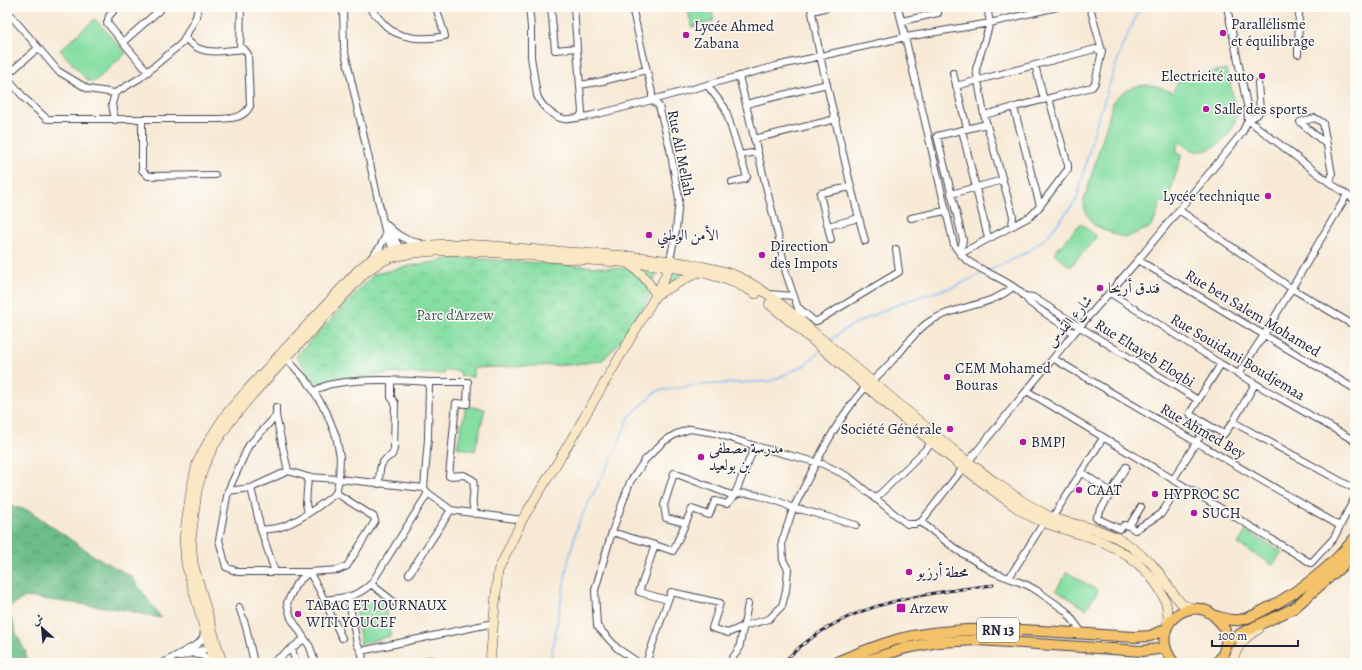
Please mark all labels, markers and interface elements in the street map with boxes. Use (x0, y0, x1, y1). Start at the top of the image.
place label: Parallélisme et équilibrage (1231, 14, 1315, 51)
place label: Lycée Ahmed Zabana (694, 16, 775, 53)
marker: Parallélisme et équilibrage (1218, 28, 1228, 38)
marker: Lycée Ahmed Zabana (681, 30, 691, 40)
place label: Electricité auto (1161, 66, 1254, 86)
marker: Electricité auto (1257, 71, 1267, 81)
place label: Salle des sports (1214, 99, 1308, 119)
marker: Salle des sports (1201, 104, 1211, 114)
street label: Rue Ali Mellah (663, 108, 699, 198)
place label: Lycée technique (1163, 186, 1260, 206)
marker: Lycée technique (1263, 191, 1273, 201)
place label: الأمن الوطني (657, 224, 718, 249)
marker: الأمن الوطني (644, 230, 654, 240)
place label: Direction des Impots (770, 236, 838, 273)
marker: Direction des Impots (757, 250, 767, 260)
street label: Rue ben Salem Mohamed (1182, 265, 1325, 362)
place label: فندق أريحا (1108, 277, 1160, 298)
marker: فندق أريحا (1095, 283, 1105, 293)
street label: شارع القدس (1041, 291, 1099, 353)
park label: Parc d'Arzew (416, 305, 494, 325)
street label: Rue Souidani Boudjemaa (1167, 309, 1309, 405)
street label: Rue Eltayeb Eloqbi (1091, 314, 1199, 392)
place label: CEM Mohamed Bouras (955, 358, 1052, 395)
marker: CEM Mohamed Bouras (942, 372, 952, 382)
street label: Rue Ahmed Bey (1157, 398, 1250, 464)
place label: Société Générale (841, 419, 942, 439)
marker: Société Générale (945, 424, 955, 434)
place label: BMPJ (1031, 432, 1066, 452)
marker: BMPJ (1018, 437, 1028, 447)
place label: مدرسة مصطفى بن بولعيد (709, 438, 784, 475)
marker: مدرسة مصطفى بن بولعيد (696, 452, 706, 462)
place label: CAAT (1087, 480, 1123, 500)
place label: HYPROC SC (1163, 484, 1240, 504)
marker: CAAT (1074, 485, 1084, 495)
marker: HYPROC SC (1150, 489, 1160, 499)
place label: SUCH (1202, 503, 1241, 523)
marker: SUCH (1189, 508, 1199, 518)
place label: محطة أرزيو (915, 561, 968, 582)
marker: محطة أرزيو (904, 567, 914, 577)
place label: TABAC ET JOURNAUX WITI YOUCEF (305, 595, 447, 632)
place label: Arzew (909, 598, 949, 618)
marker: Arzew (895, 602, 907, 614)
north arrow (22, 608, 62, 648)
marker: TABAC ET JOURNAUX WITI YOUCEF (293, 609, 303, 619)
text: ش (29, 610, 46, 629)
road number: RN 13 (977, 618, 1019, 642)
scale bar (1212, 622, 1298, 648)
text: 100 m (1218, 628, 1247, 644)

